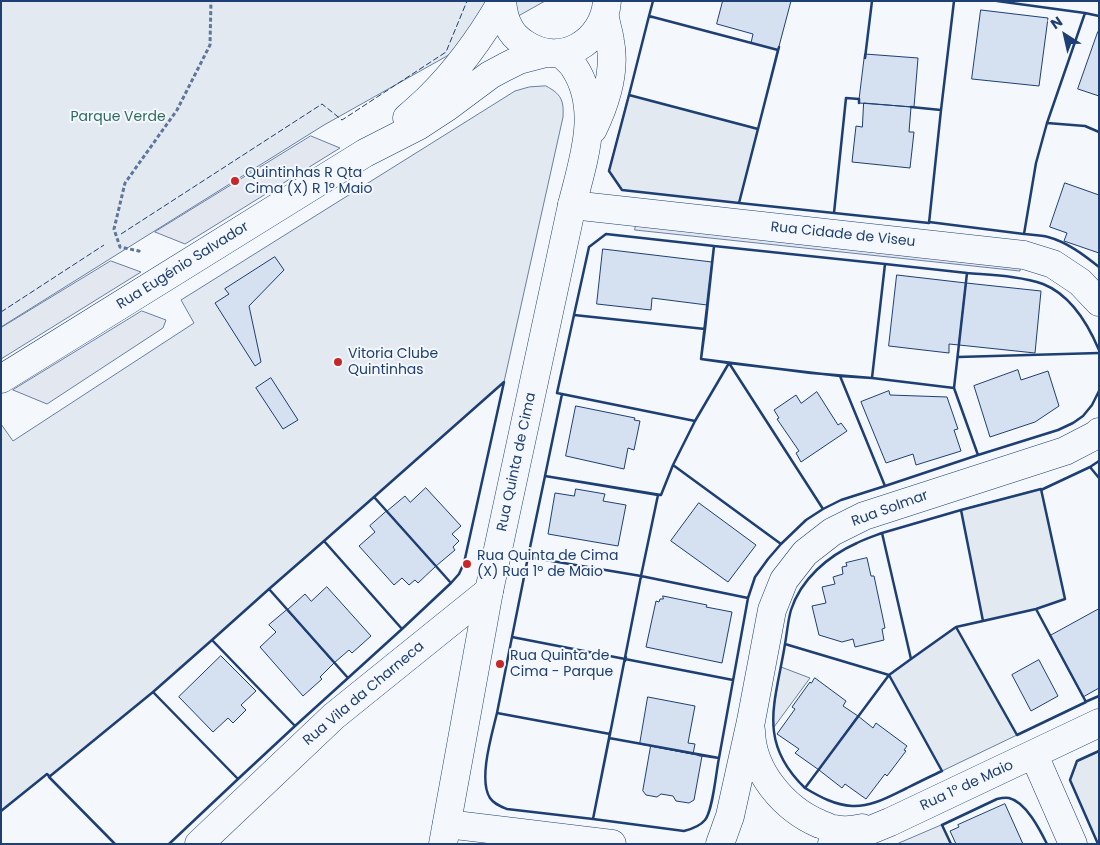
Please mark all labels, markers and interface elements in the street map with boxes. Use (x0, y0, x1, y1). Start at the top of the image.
north arrow (1040, 10, 1090, 60)
text: N (1046, 12, 1066, 34)
park label: Parque Verde (70, 109, 166, 125)
place label: Quintinhas R Qta Cima (X) R 1º Maio (245, 165, 373, 198)
marker: Quintinhas R Qta Cima (X) R 1º Maio (229, 175, 241, 187)
street label: Rua Eugénio Salvador (114, 219, 252, 313)
street label: Rua Cidade de Viseu (770, 219, 916, 251)
place label: Vitoria Clube Quintinhas (348, 346, 438, 378)
marker: Vitoria Clube Quintinhas (332, 356, 344, 368)
street label: Rua Quinta de Cima (494, 391, 540, 533)
street label: Rua Solmar (849, 487, 931, 531)
place label: Rua Quinta de Cima (X) Rua 1º de Maio (477, 548, 618, 580)
marker: Rua Quinta de Cima (X) Rua 1º de Maio (461, 558, 473, 570)
street label: Rua Vila da Charneca (300, 638, 428, 750)
place label: Rua Quinta de Cima - Parque (510, 648, 613, 680)
marker: Rua Quinta de Cima - Parque (494, 658, 506, 670)
street label: Rua 1º de Maio (918, 757, 1016, 815)

